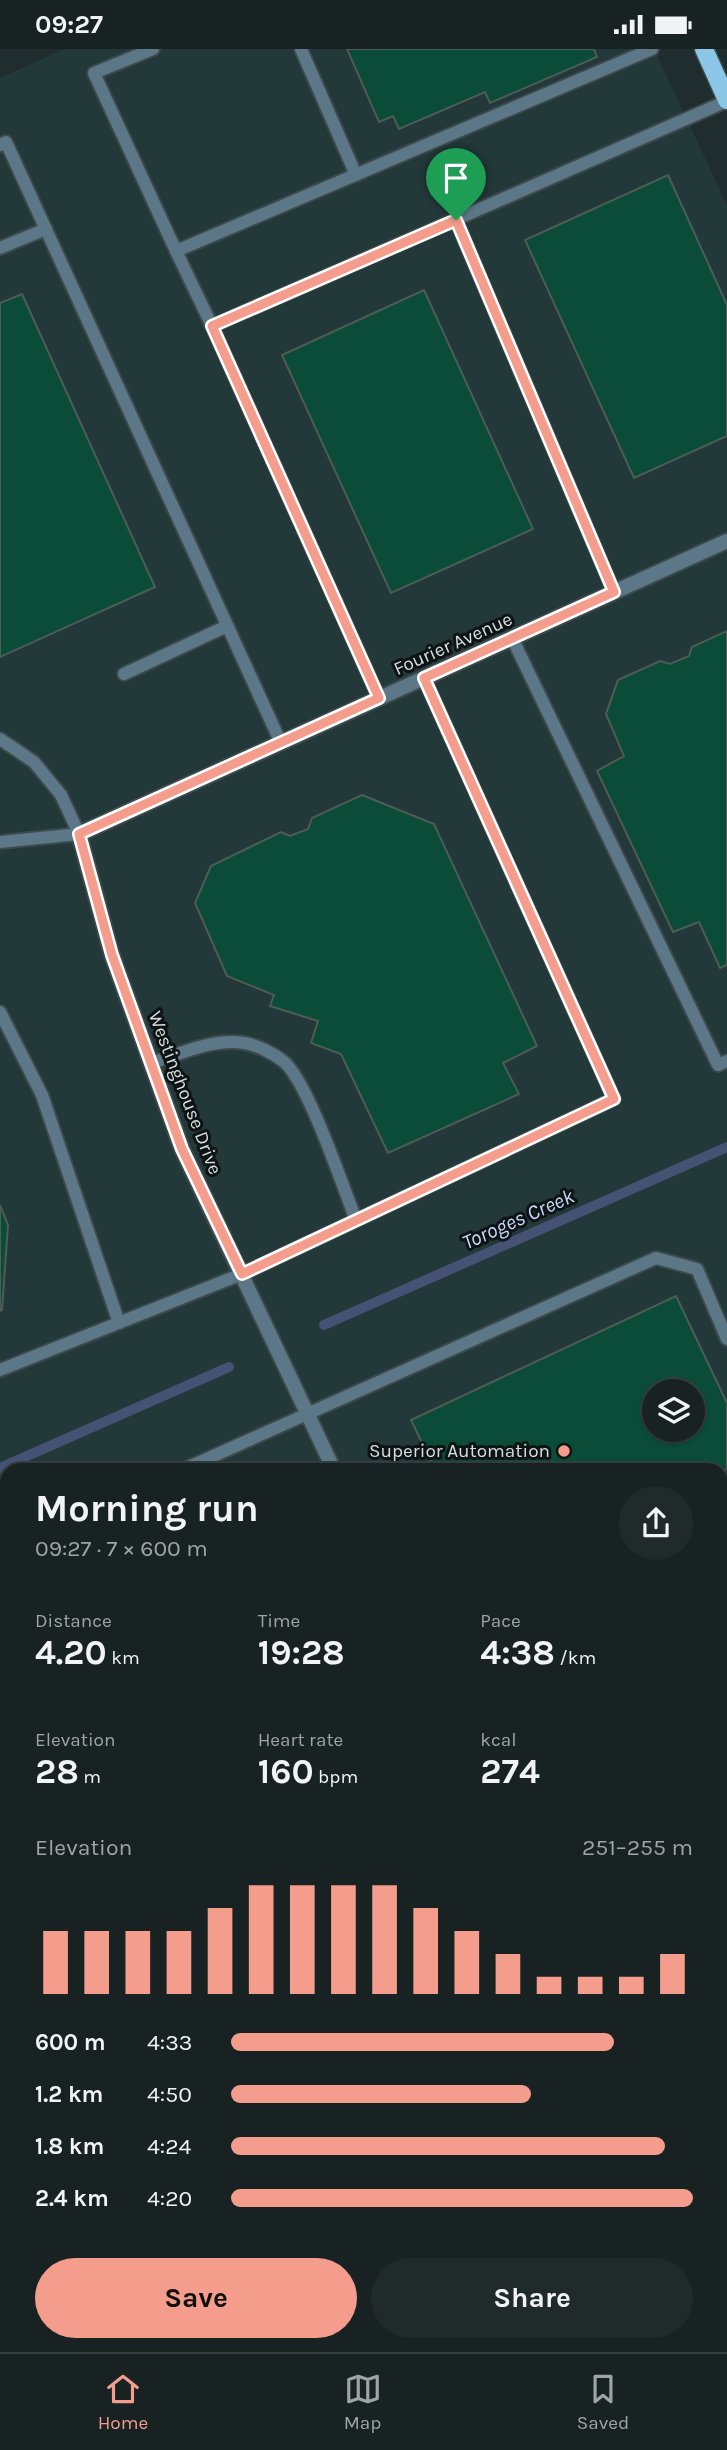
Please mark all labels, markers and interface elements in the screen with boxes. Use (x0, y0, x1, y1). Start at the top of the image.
text: 09:27 (35, 9, 103, 40)
pin (426, 148, 486, 220)
icon: arrive (437, 159, 475, 197)
street label: Fourier Avenue (390, 608, 516, 680)
street label: Westinghouse Drive (144, 1008, 226, 1178)
water label: Toroges Creek (459, 1184, 578, 1254)
map controls (642, 1379, 705, 1442)
button: layers (642, 1379, 705, 1442)
place label: Superior Automation (369, 1440, 550, 1462)
marker: Superior Automation (556, 1443, 572, 1459)
text: Morning run (35, 1486, 259, 1531)
button: share (619, 1486, 693, 1560)
text: 09:27 · 7 × 600 m (35, 1535, 208, 1562)
text: Distance (35, 1610, 112, 1632)
text: Time (258, 1610, 300, 1632)
text: Pace (480, 1610, 521, 1632)
text: 4.20 (35, 1632, 107, 1673)
text: 19:28 (258, 1632, 345, 1673)
text: 4:38 (480, 1632, 555, 1673)
text: km (107, 1647, 140, 1669)
text: /km (555, 1647, 596, 1669)
text: Elevation (35, 1729, 115, 1751)
text: Heart rate (258, 1729, 343, 1751)
text: kcal (480, 1729, 517, 1751)
text: 28 (35, 1751, 79, 1792)
text: 160 (258, 1751, 314, 1792)
text: 274 (480, 1751, 540, 1792)
text: m (79, 1766, 101, 1788)
text: bpm (314, 1766, 358, 1788)
text: Elevation (35, 1834, 132, 1861)
text: 251–255 m (582, 1834, 693, 1861)
text: 600 m (35, 2029, 106, 2056)
text: 4:33 (147, 2029, 192, 2056)
text: 1.2 km (35, 2081, 103, 2108)
text: 4:50 (147, 2081, 192, 2108)
text: 1.8 km (35, 2133, 104, 2160)
text: 4:24 (147, 2133, 191, 2160)
text: 2.4 km (35, 2185, 109, 2212)
text: 4:20 (147, 2185, 192, 2212)
button: Save (35, 2258, 357, 2338)
button: Share (371, 2258, 693, 2338)
tab: Home (98, 2370, 148, 2434)
tab: Map (344, 2370, 382, 2434)
tab: Saved (577, 2370, 629, 2434)

